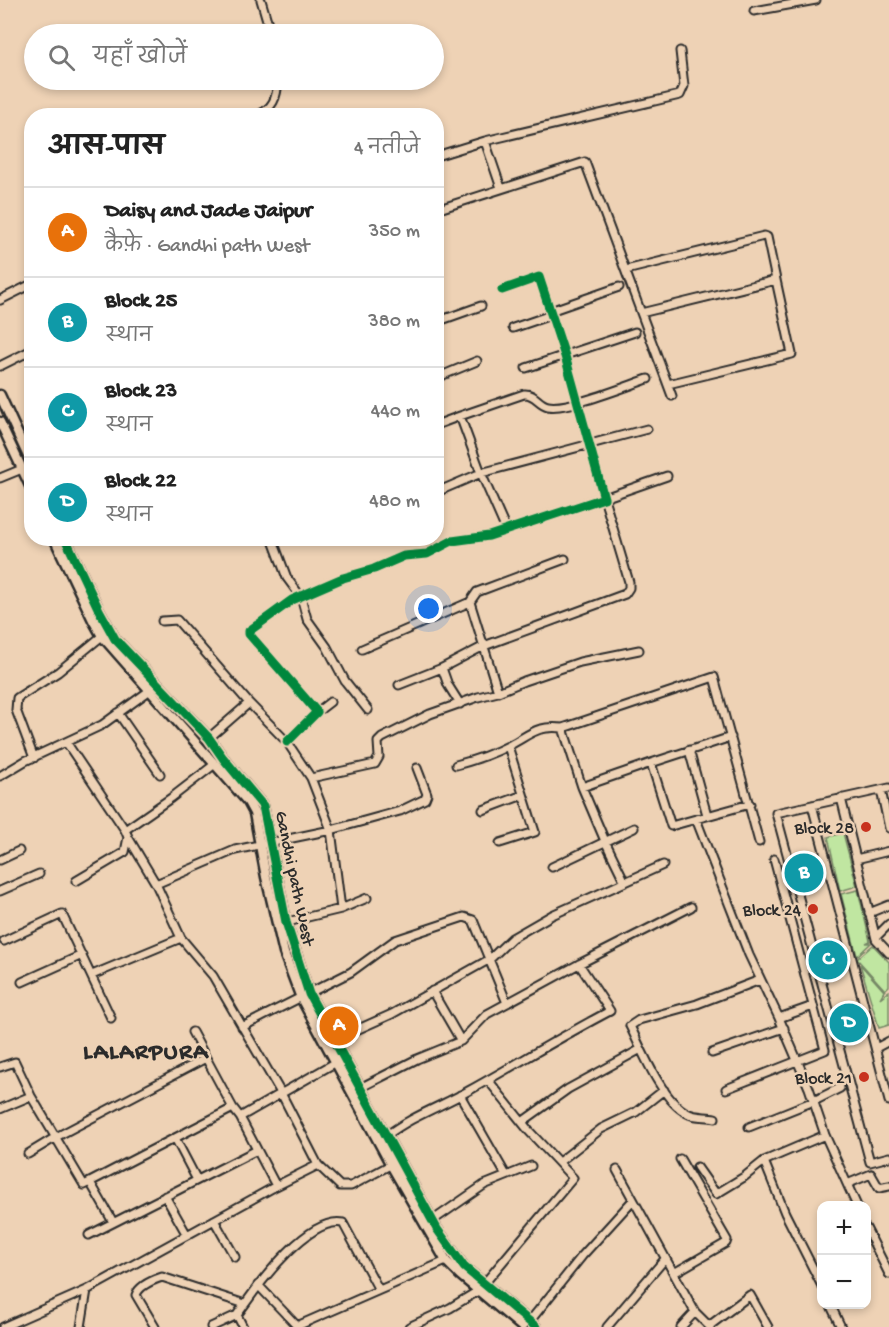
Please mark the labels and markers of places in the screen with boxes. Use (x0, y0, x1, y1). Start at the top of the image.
place label: Block 28 (793, 819, 854, 840)
marker: Block 28 (859, 820, 873, 834)
pin: B (784, 850, 824, 896)
place label: Block 24 (742, 901, 801, 922)
marker: Block 24 (806, 902, 820, 916)
pin: C (808, 938, 848, 982)
pin: D (830, 1000, 868, 1046)
pin: A (320, 1004, 358, 1048)
place label: Block 21 (794, 1069, 852, 1090)
marker: Block 21 (857, 1070, 871, 1084)

